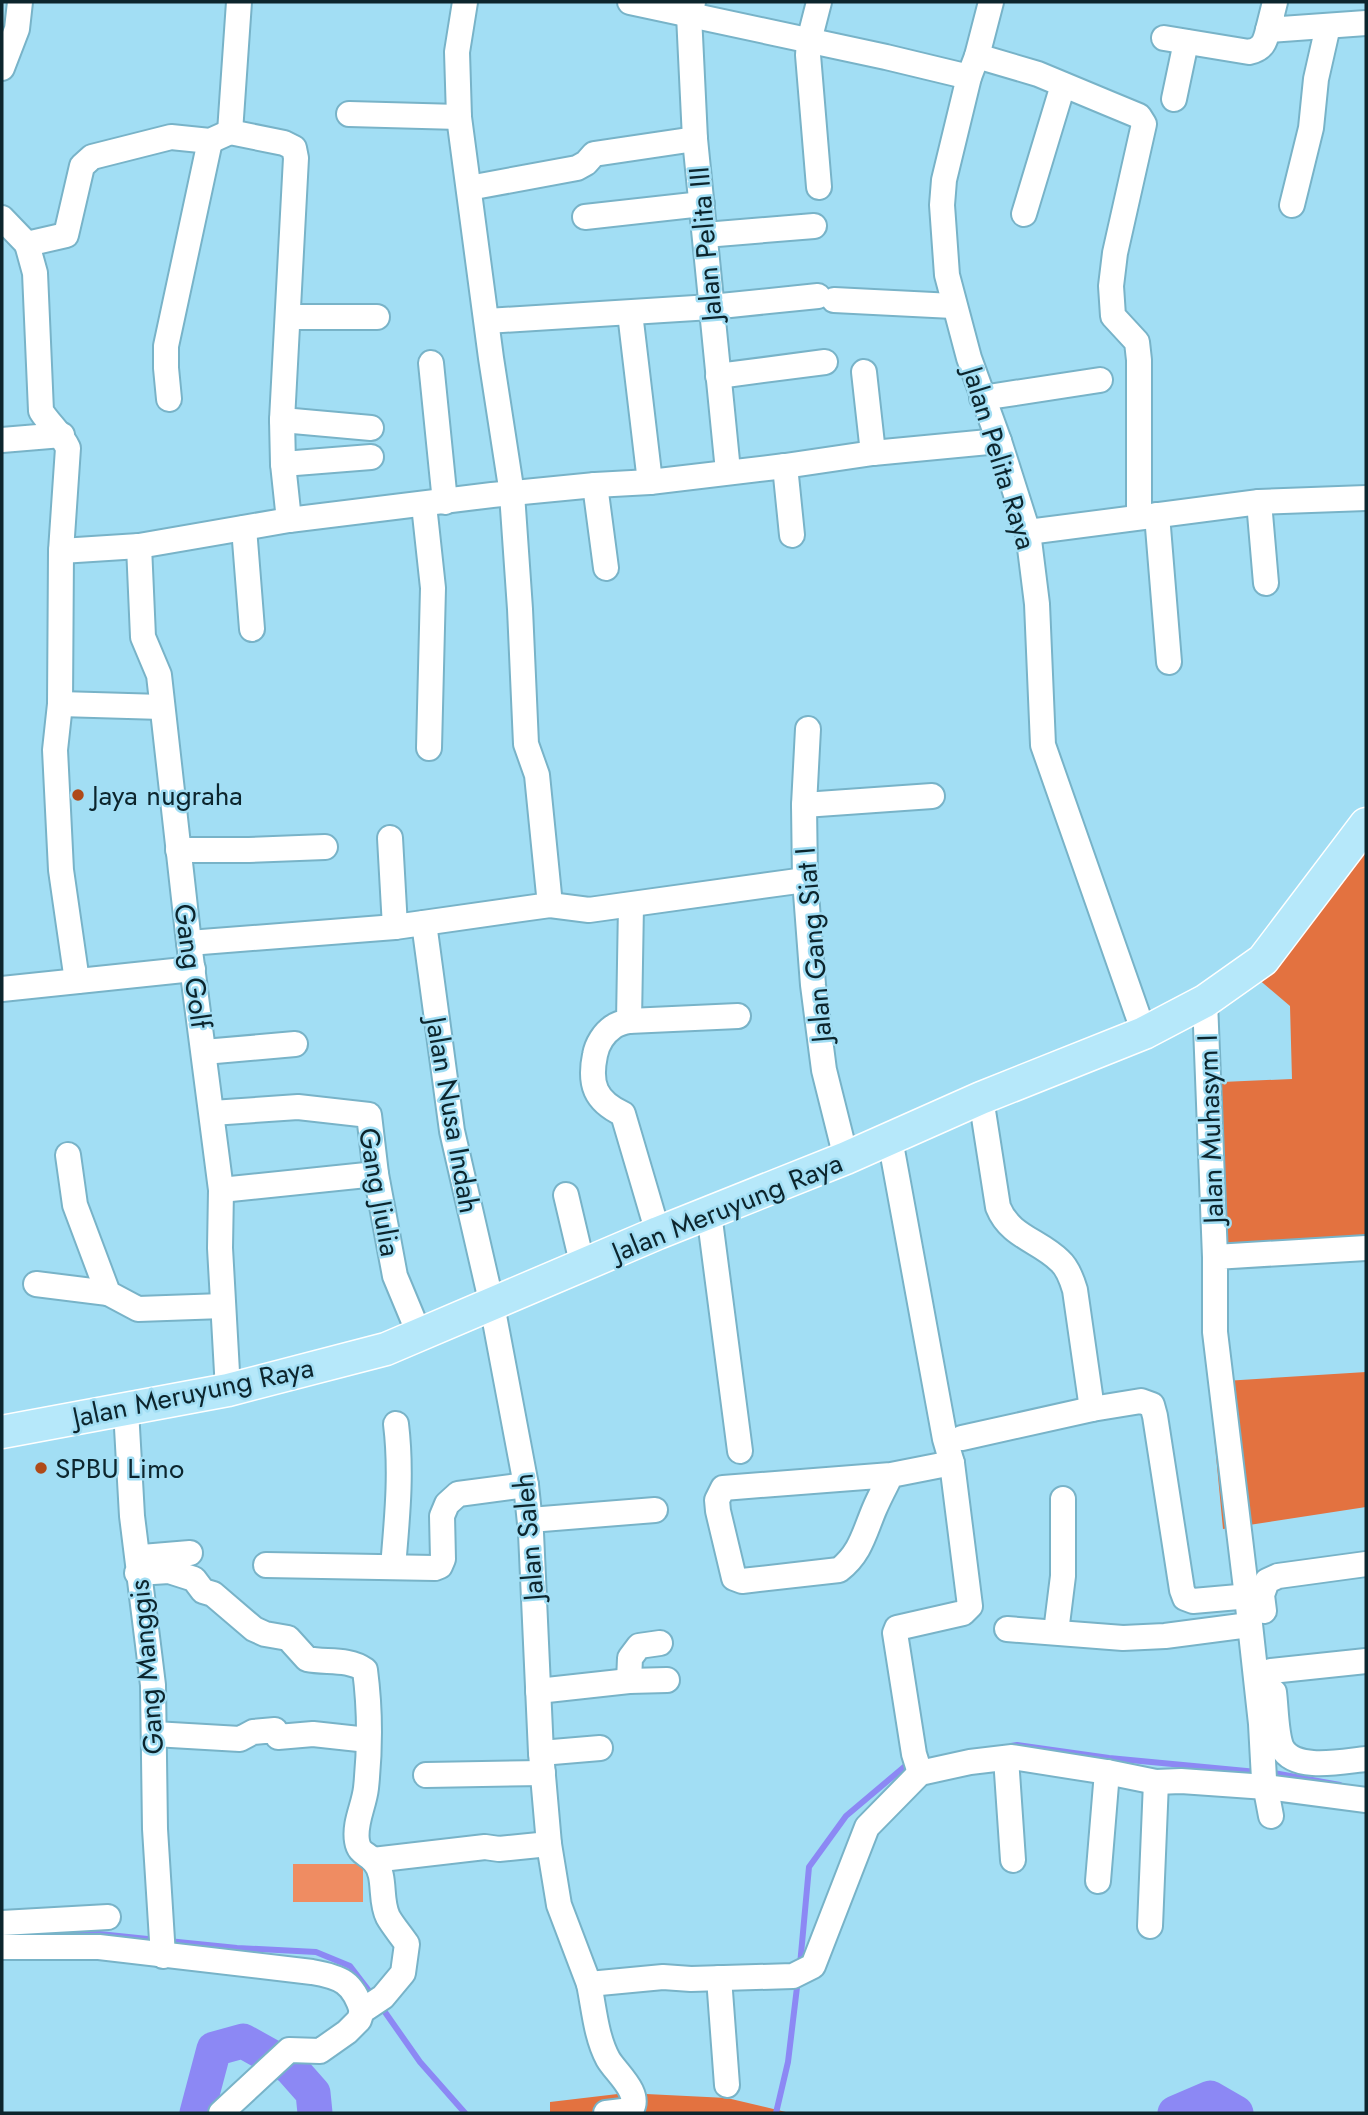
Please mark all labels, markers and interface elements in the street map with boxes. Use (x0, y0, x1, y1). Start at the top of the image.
street label: Jalan Pelita III (678, 165, 733, 327)
street label: Jalan Pelita Raya (951, 358, 1047, 555)
place label: Jaya nugraha (88, 775, 243, 816)
marker: Jaya nugraha (70, 787, 86, 803)
street label: Jalan Gang Siat I (785, 846, 843, 1048)
street label: Gang Golf (163, 901, 222, 1032)
street label: Jalan Nusa Indah (414, 1010, 490, 1216)
street label: Jalan Muhasym I (1187, 1034, 1234, 1228)
street label: Gang Jiulia (348, 1124, 411, 1260)
street label: Jalan Meruyung Raya (602, 1142, 849, 1274)
street label: Jalan Meruyung Raya (65, 1347, 317, 1439)
place label: SPBU Limo (55, 1448, 184, 1489)
marker: SPBU Limo (33, 1460, 49, 1476)
street label: Jalan Saleh (503, 1472, 555, 1606)
street label: Gang Manggis (118, 1578, 175, 1756)

